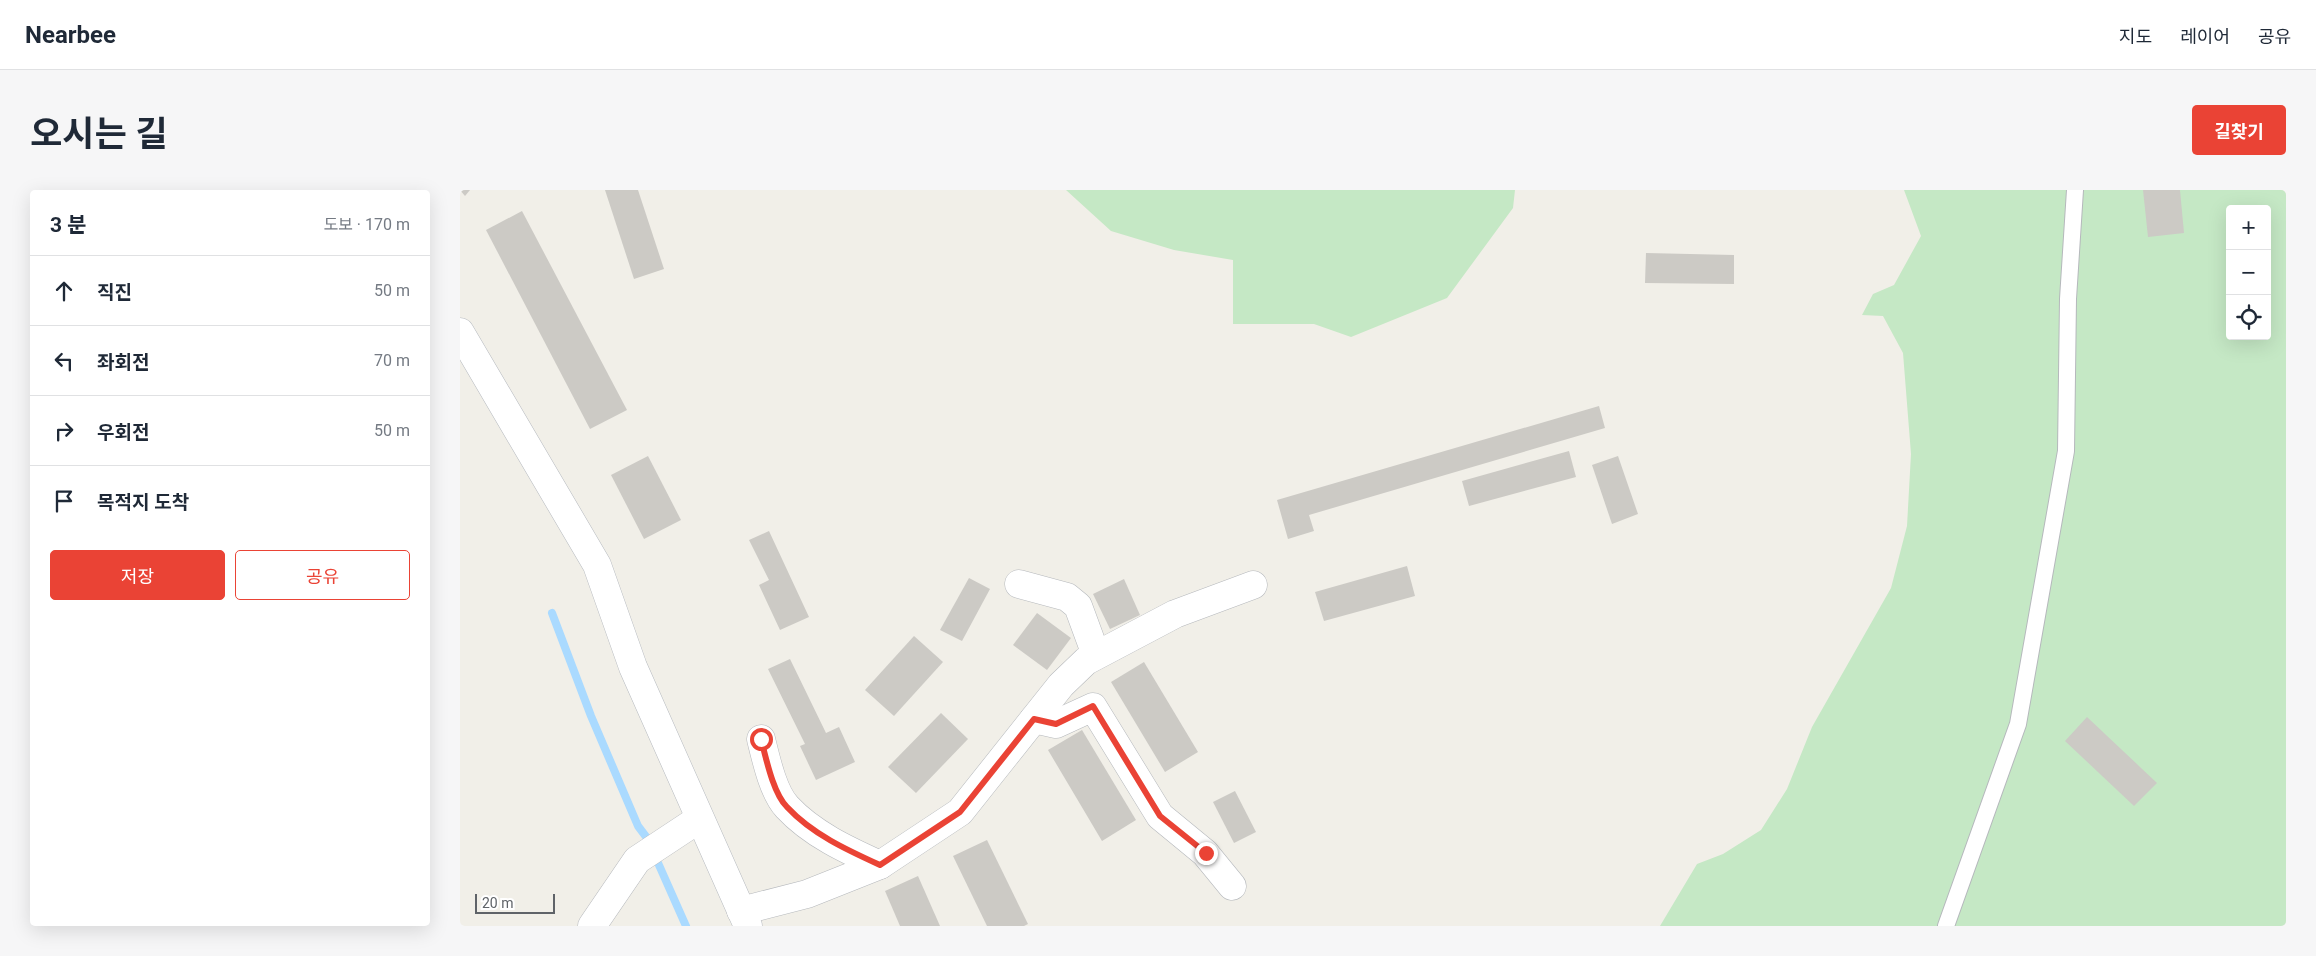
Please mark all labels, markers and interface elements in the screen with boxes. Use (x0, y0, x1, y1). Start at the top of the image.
text: Nearbee (25, 21, 116, 49)
text: 지도 (2119, 26, 2152, 47)
text: 레이어 (2180, 26, 2230, 47)
text: 공유 (2258, 26, 2291, 47)
button: 길찾기 (2192, 105, 2286, 155)
text: 오시는 길 (30, 114, 168, 155)
map controls (2226, 205, 2271, 340)
button: + (2226, 205, 2271, 250)
text: 3 분 (50, 213, 87, 237)
text: 도보 · 170 m (323, 215, 410, 234)
button: − (2226, 250, 2271, 295)
icon: ahead (50, 277, 78, 305)
text: 직진 (97, 281, 132, 304)
text: 50 m (374, 281, 410, 300)
button: locate (2226, 295, 2271, 340)
icon: left (50, 347, 78, 375)
text: 좌회전 (97, 351, 149, 374)
text: 70 m (374, 351, 410, 370)
icon: right (50, 417, 78, 445)
text: 우회전 (97, 421, 149, 444)
text: 50 m (374, 421, 410, 440)
icon: arrive (50, 487, 78, 515)
text: 목적지 도착 (97, 491, 189, 514)
button: 저장 (50, 550, 225, 600)
button: 공유 (235, 550, 410, 600)
route start (750, 728, 773, 751)
route end (1195, 842, 1218, 865)
scale bar (475, 891, 555, 914)
text: 20 m (482, 895, 514, 911)

